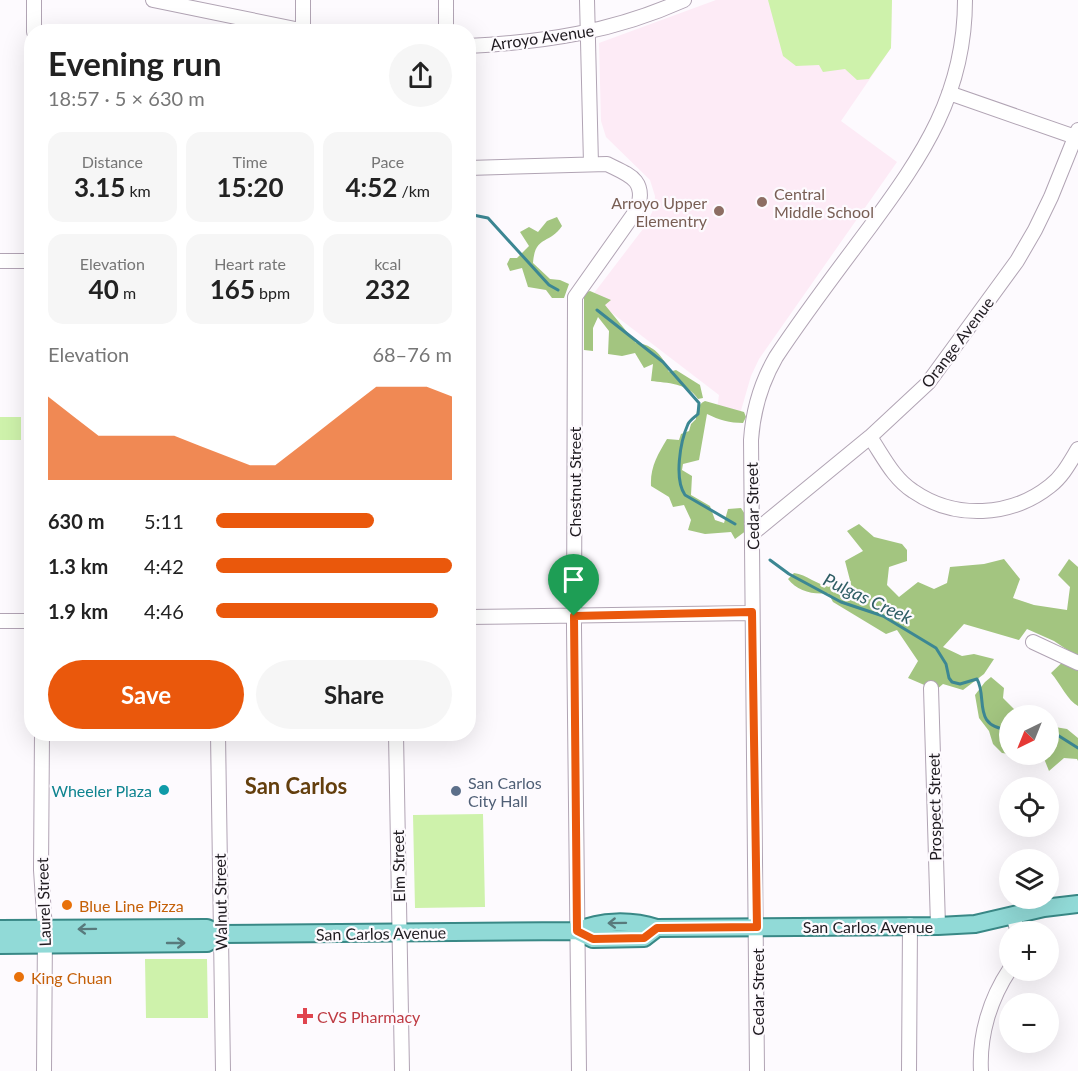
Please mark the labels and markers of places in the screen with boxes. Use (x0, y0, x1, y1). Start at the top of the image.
place label: Central Middle School (774, 184, 874, 221)
place label: Arroyo Upper Elementry (611, 193, 708, 230)
marker: Central Middle School (755, 195, 769, 209)
marker: Arroyo Upper Elementry (712, 204, 726, 218)
pin (548, 554, 599, 616)
place label: San Carlos City Hall (468, 773, 542, 810)
place label: Wheeler Plaza (51, 781, 152, 800)
marker: Wheeler Plaza (157, 783, 171, 797)
marker: San Carlos City Hall (449, 784, 463, 798)
place label: Blue Line Pizza (79, 896, 184, 915)
marker: Blue Line Pizza (60, 898, 74, 912)
place label: King Chuan (31, 968, 112, 987)
marker: King Chuan (12, 970, 26, 984)
place label: CVS Pharmacy (317, 1007, 421, 1026)
marker: CVS Pharmacy (298, 1009, 312, 1023)

